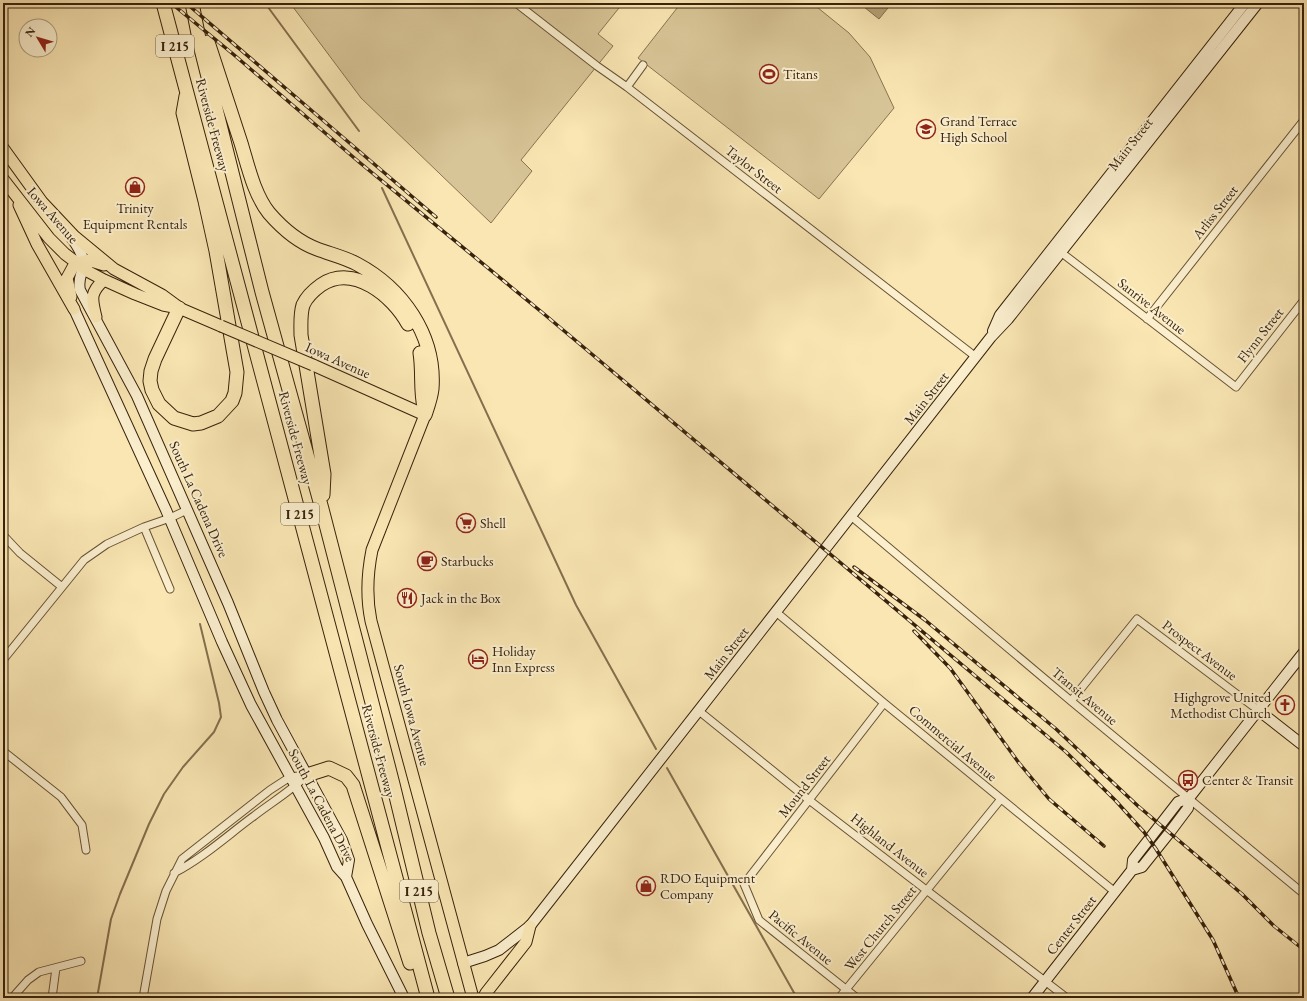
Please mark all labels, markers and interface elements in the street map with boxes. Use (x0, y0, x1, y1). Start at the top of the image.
north arrow (18, 18, 58, 58)
text: N (22, 24, 38, 40)
road number: I 215 (156, 35, 194, 57)
sports icon: Titans (758, 63, 780, 85)
place label: Titans (783, 65, 818, 83)
street label: Riverside Freeway (192, 76, 234, 175)
place label: Grand Terrace High School (940, 112, 1017, 146)
street label: Main Street (1104, 113, 1157, 174)
school or university icon: Grand Terrace High School (915, 118, 937, 140)
street label: Taylor Street (722, 141, 787, 197)
shop icon: Trinity Equipment Rentals (124, 176, 146, 198)
street label: Arliss Street (1188, 181, 1242, 243)
street label: Iowa Avenue (23, 183, 83, 248)
place label: Trinity Equipment Rentals (83, 199, 188, 233)
street label: Sanrive Avenue (1114, 274, 1190, 339)
street label: Flynn Street (1233, 303, 1287, 366)
street label: Iowa Avenue (303, 338, 374, 383)
street label: Main Street (900, 367, 953, 428)
street label: Riverside Freeway (275, 389, 317, 488)
street label: South La Cadena Drive (165, 438, 233, 560)
road number: I 215 (281, 503, 319, 525)
supermarket icon: Shell (455, 512, 477, 534)
place label: Shell (480, 514, 507, 532)
cafe icon: Starbucks (416, 550, 438, 572)
place label: Starbucks (441, 552, 494, 570)
restaurant icon: Jack in the Box (396, 587, 418, 609)
place label: Jack in the Box (420, 589, 501, 607)
street label: Prospect Avenue (1159, 616, 1242, 684)
street label: Main Street (700, 622, 753, 683)
place label: Holiday Inn Express (492, 642, 555, 676)
hotel icon: Holiday Inn Express (467, 648, 489, 670)
street label: South Iowa Avenue (390, 662, 434, 768)
street label: Transit Avenue (1048, 663, 1122, 729)
place label: Highgrove United Methodist Church (1170, 688, 1272, 722)
church icon: Highgrove United Methodist Church (1274, 694, 1296, 716)
street label: Commercial Avenue (905, 701, 1001, 786)
street label: Riverside Freeway (358, 702, 400, 801)
street label: South La Cadena Drive (285, 745, 360, 865)
street label: Mound Street (774, 751, 834, 821)
bus stop icon: Center & Transit (1177, 769, 1199, 791)
place label: Center & Transit (1202, 771, 1294, 789)
street label: Highland Avenue (847, 809, 933, 882)
place label: RDO Equipment Company (660, 869, 756, 903)
shop icon: RDO Equipment Company (635, 875, 657, 897)
road number: I 215 (400, 880, 438, 902)
street label: West Church Street (840, 881, 920, 974)
street label: Center Street (1042, 891, 1100, 958)
street label: Pacific Avenue (765, 906, 837, 969)

